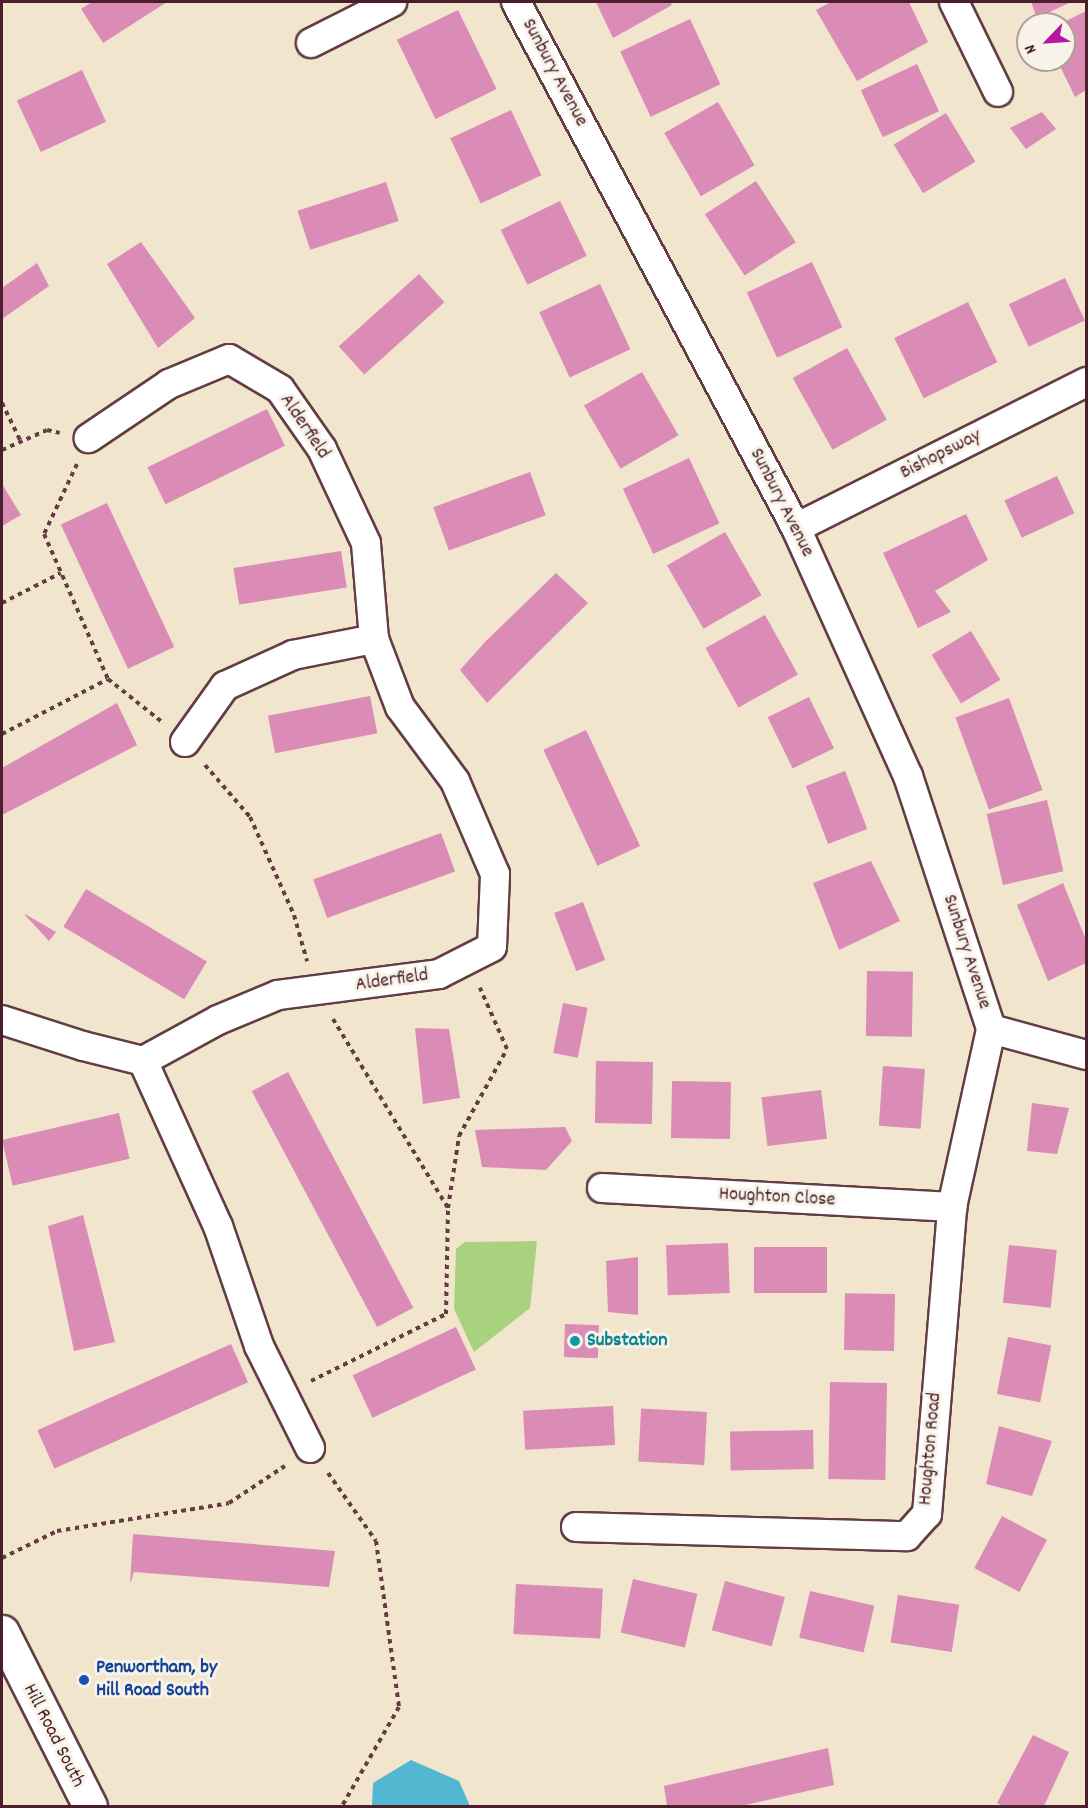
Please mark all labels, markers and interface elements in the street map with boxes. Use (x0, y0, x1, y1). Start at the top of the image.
north arrow (1016, 12, 1076, 72)
street label: Sunbury Avenue (516, 15, 592, 131)
text: N (1019, 41, 1043, 57)
street label: Alderfield (274, 390, 334, 464)
street label: Bishopsway (897, 424, 985, 486)
street label: Sunbury Avenue (743, 445, 819, 561)
street label: Sunbury Avenue (936, 892, 996, 1012)
street label: Alderfield (354, 964, 430, 998)
street label: Houghton Close (718, 1183, 836, 1213)
place label: Substation (587, 1329, 667, 1353)
marker: Substation (568, 1334, 582, 1348)
street label: Houghton Road (914, 1392, 948, 1506)
place label: Penwortham, by Hill Road South (96, 1656, 217, 1703)
marker: Penwortham, by Hill Road South (77, 1673, 91, 1687)
street label: Hill Road South (17, 1680, 89, 1792)

